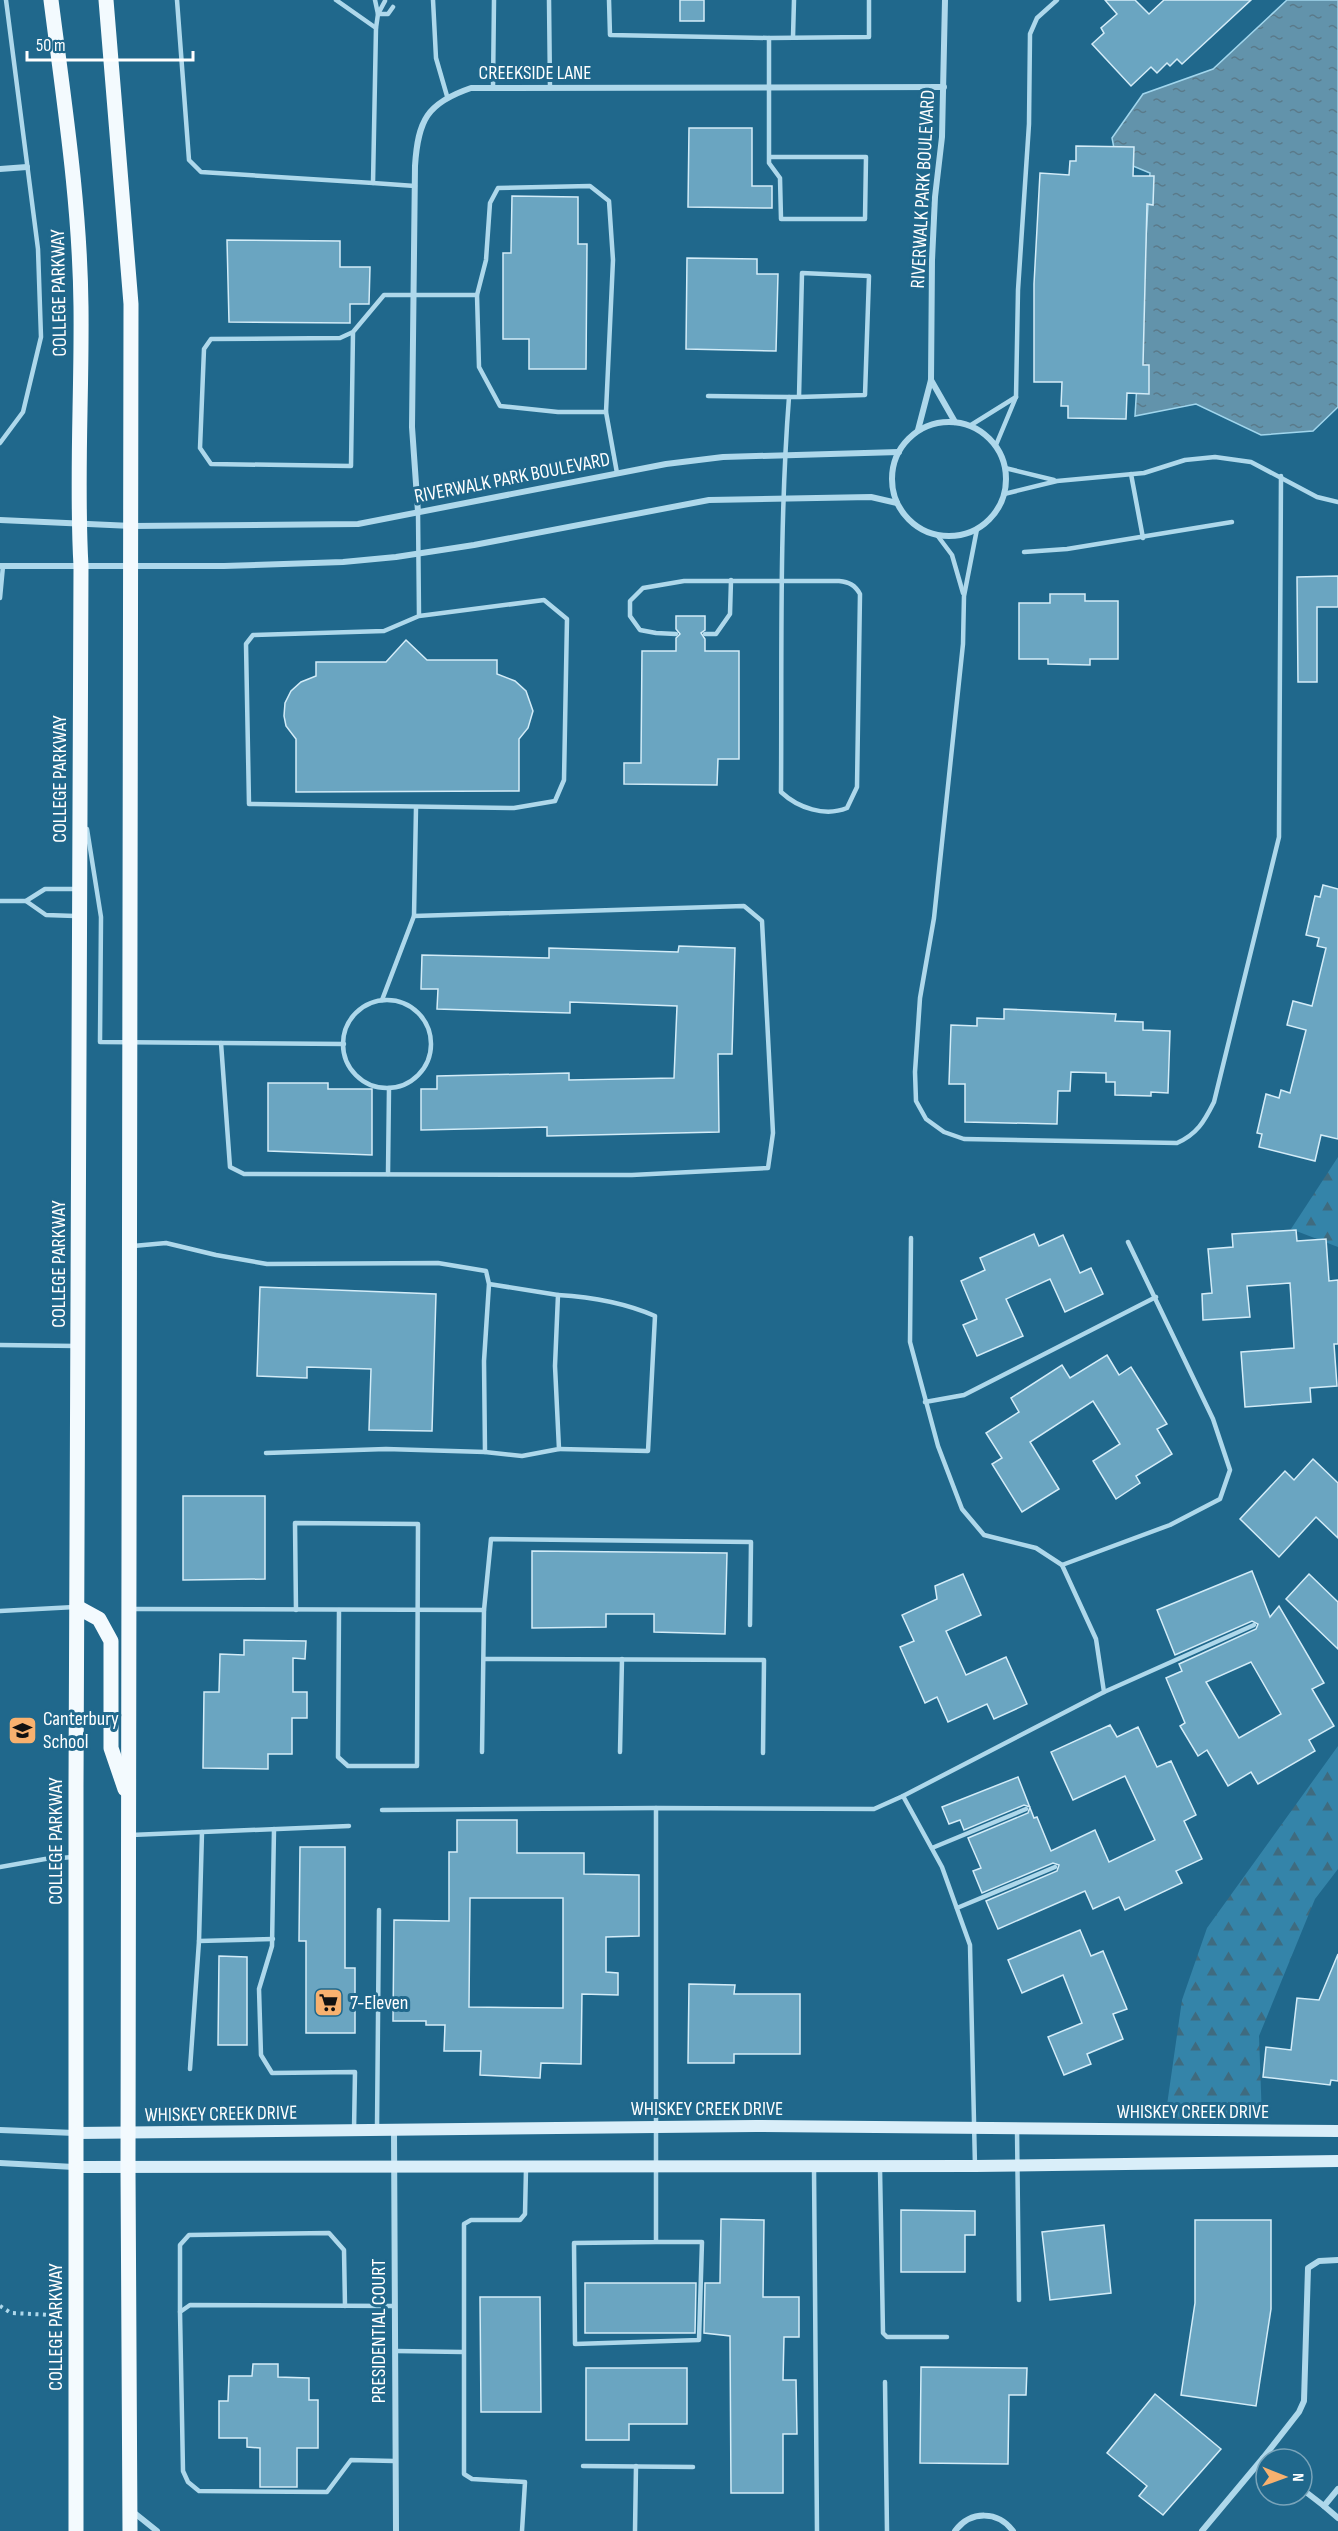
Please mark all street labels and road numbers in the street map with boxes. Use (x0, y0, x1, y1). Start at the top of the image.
street label: CREEKSIDE LANE (479, 61, 591, 85)
street label: RIVERWALK PARK BOULEVARD (906, 89, 940, 289)
street label: COLLEGE PARKWAY (46, 228, 72, 357)
street label: RIVERWALK PARK BOULEVARD (412, 447, 612, 509)
street label: COLLEGE PARKWAY (48, 715, 72, 843)
street label: COLLEGE PARKWAY (47, 1200, 71, 1328)
street label: COLLEGE PARKWAY (44, 1777, 68, 1905)
street label: WHISKEY CREEK DRIVE (631, 2097, 783, 2121)
street label: WHISKEY CREEK DRIVE (1117, 2100, 1269, 2124)
street label: WHISKEY CREEK DRIVE (145, 2101, 297, 2127)
street label: PRESIDENTIAL COURT (367, 2259, 391, 2403)
street label: COLLEGE PARKWAY (44, 2263, 68, 2391)

